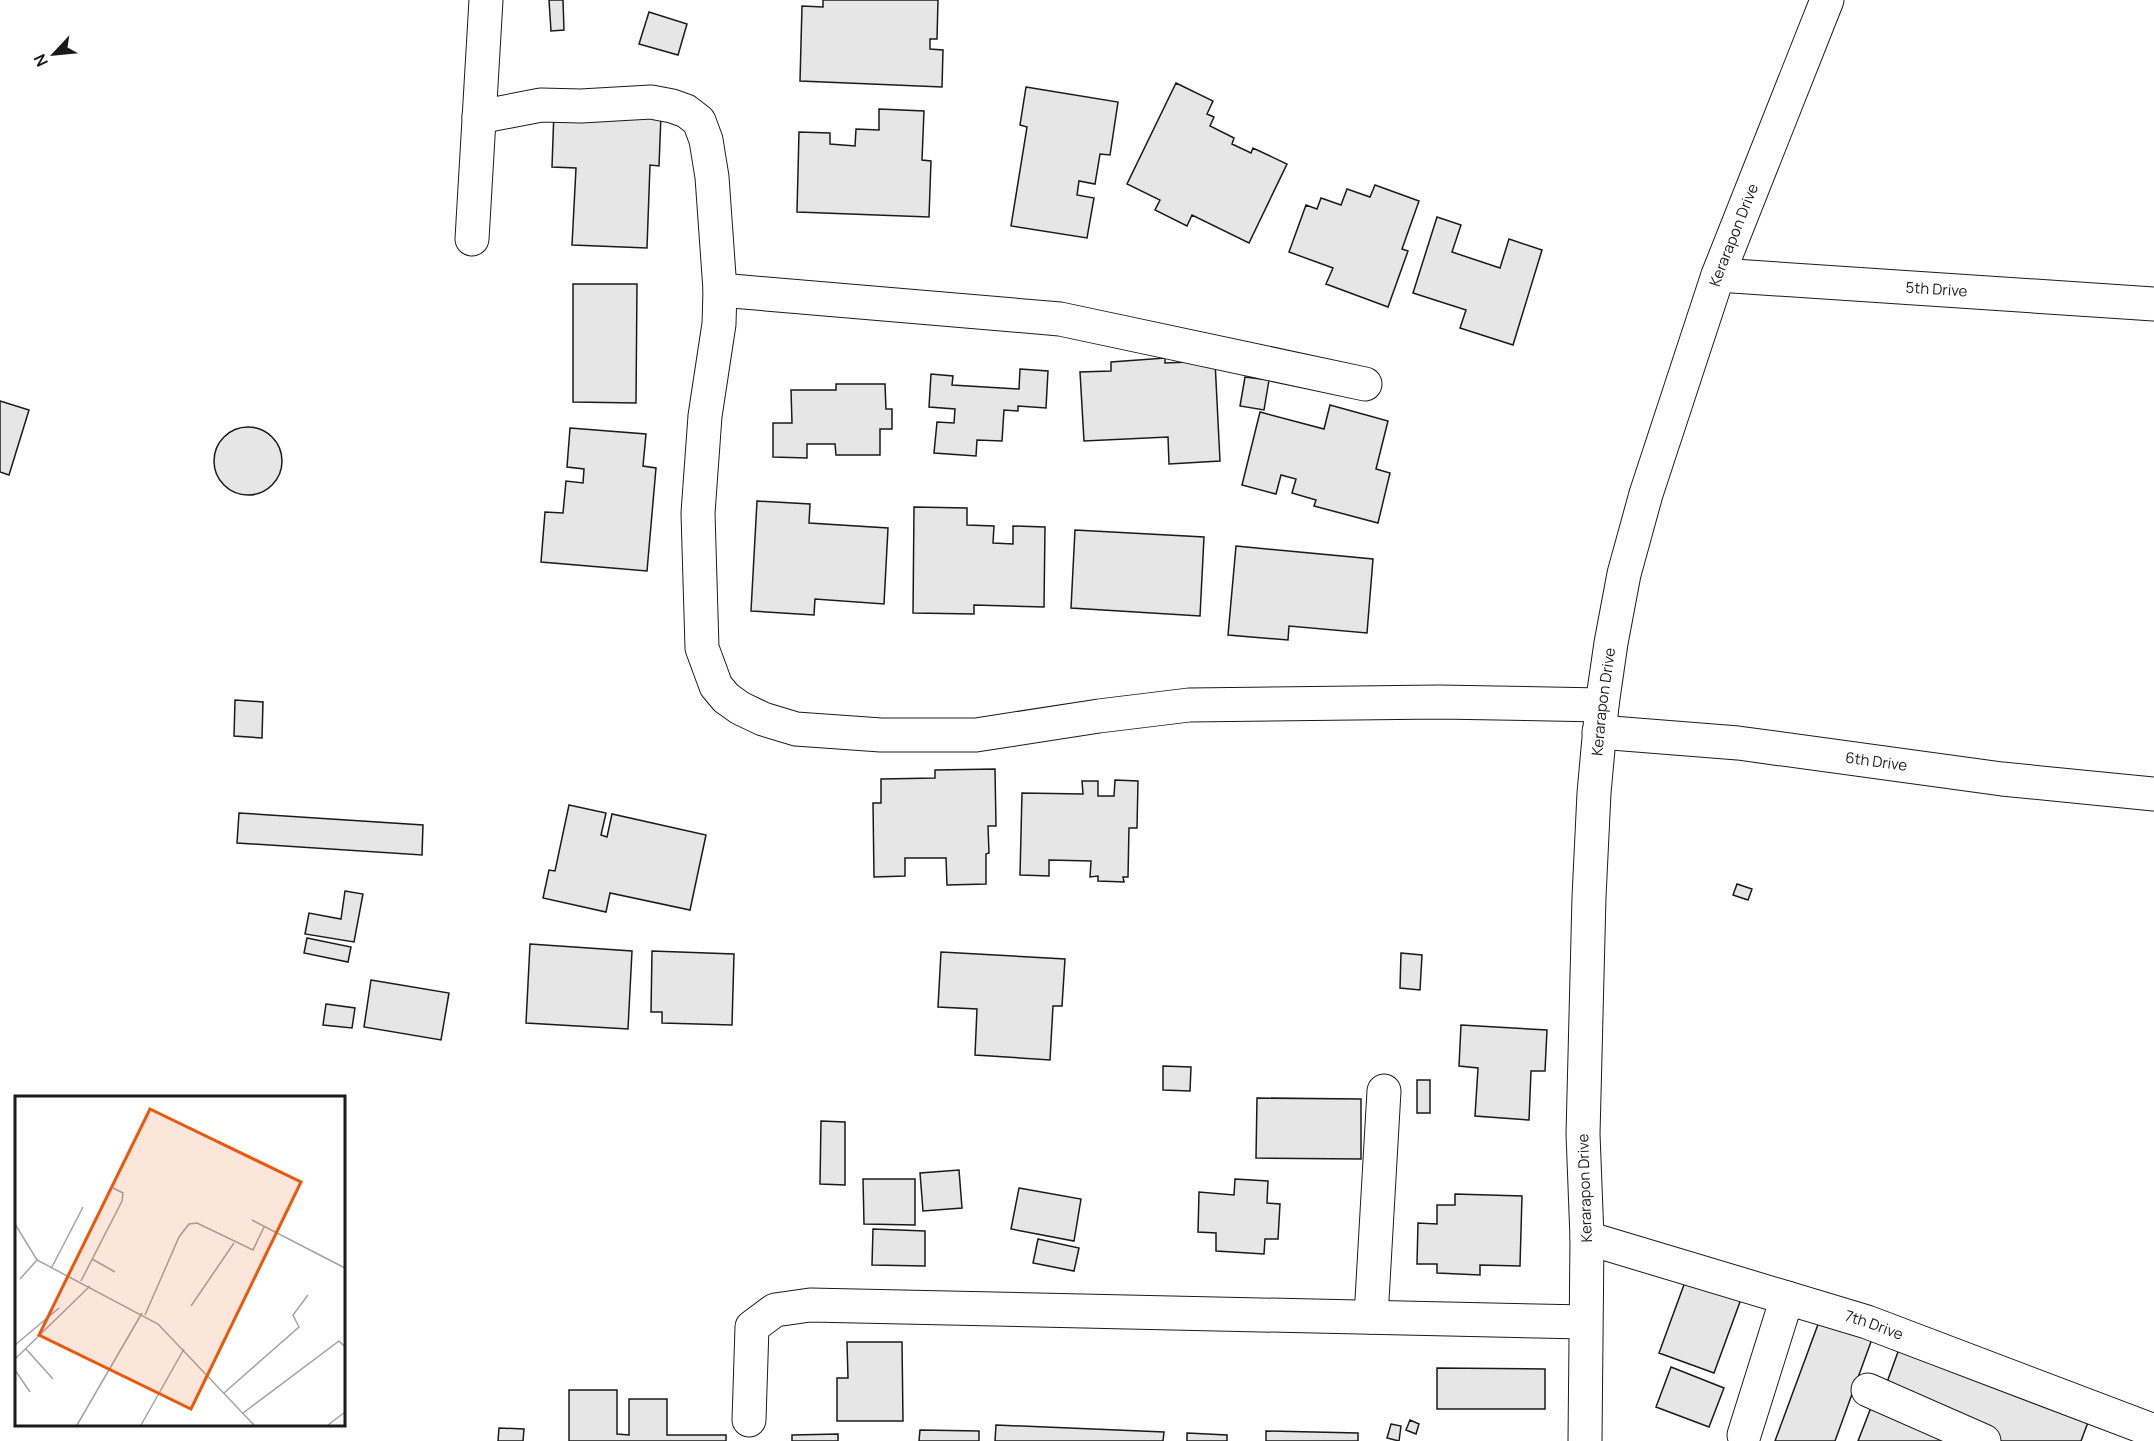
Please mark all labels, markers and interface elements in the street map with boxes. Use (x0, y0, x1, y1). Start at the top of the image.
north arrow (24, 24, 84, 84)
text: N (28, 51, 53, 71)
street label: Kerarapon Drive (1704, 180, 1763, 289)
street label: 5th Drive (1905, 277, 1968, 302)
street label: Kerarapon Drive (1586, 646, 1620, 757)
street label: 6th Drive (1844, 747, 1909, 776)
inset map (15, 1096, 345, 1426)
street label: Kerarapon Drive (1572, 1133, 1597, 1243)
street label: 7th Drive (1842, 1305, 1907, 1345)

